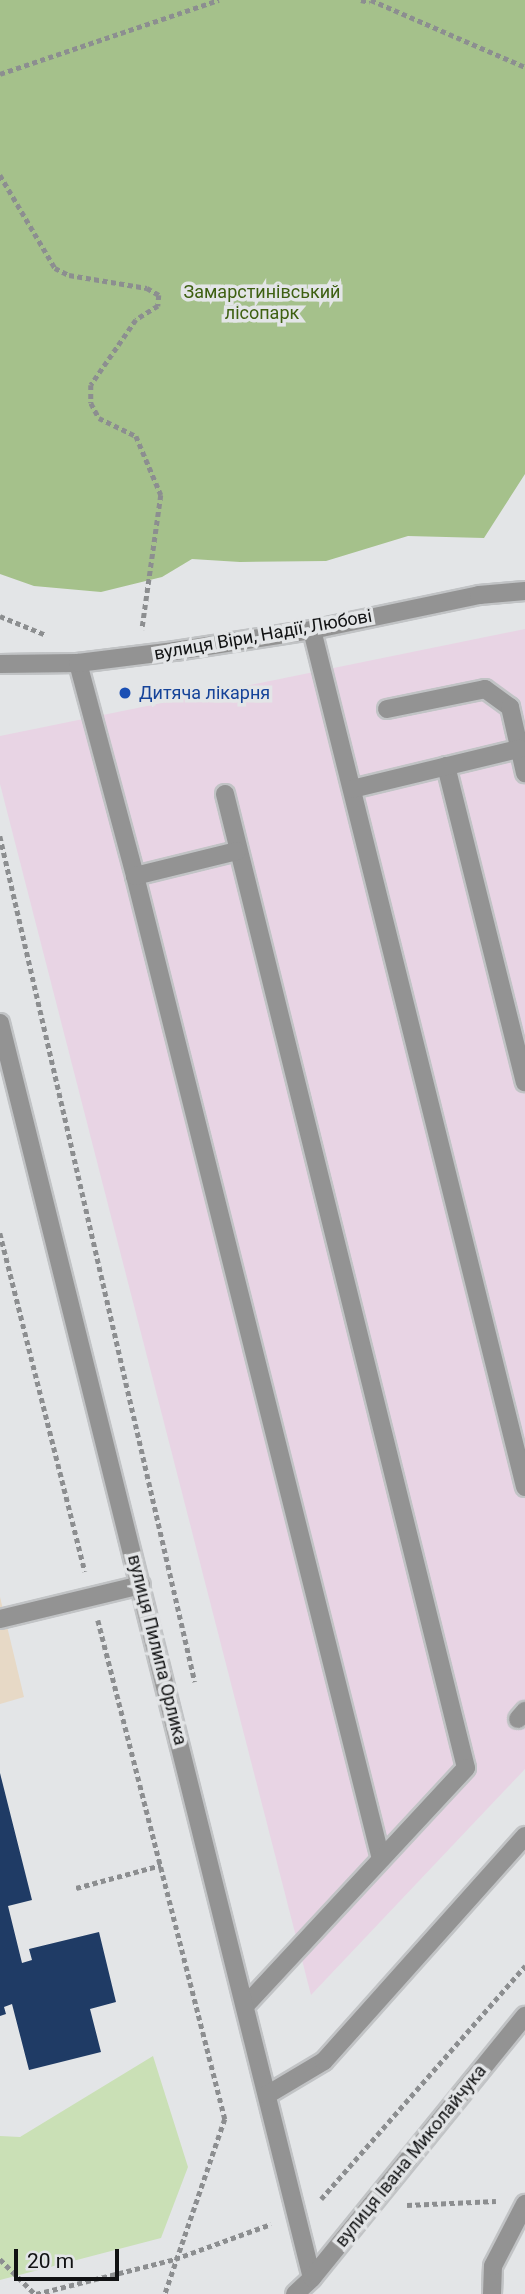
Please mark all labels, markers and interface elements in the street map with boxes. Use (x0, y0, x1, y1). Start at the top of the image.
park label: Замарстинівський лісопарк (184, 282, 340, 324)
street label: вулиця Віри, Надії, Любові (152, 605, 374, 665)
place label: Дитяча лікарня (139, 682, 270, 704)
marker: Дитяча лікарня (117, 685, 133, 701)
street label: вулиця Пилипа Орлика (123, 1552, 191, 1748)
street label: вулиця Івана Миколайчука (331, 2061, 491, 2251)
scale bar (18, 2234, 122, 2278)
text: 20 m (27, 2249, 74, 2273)

